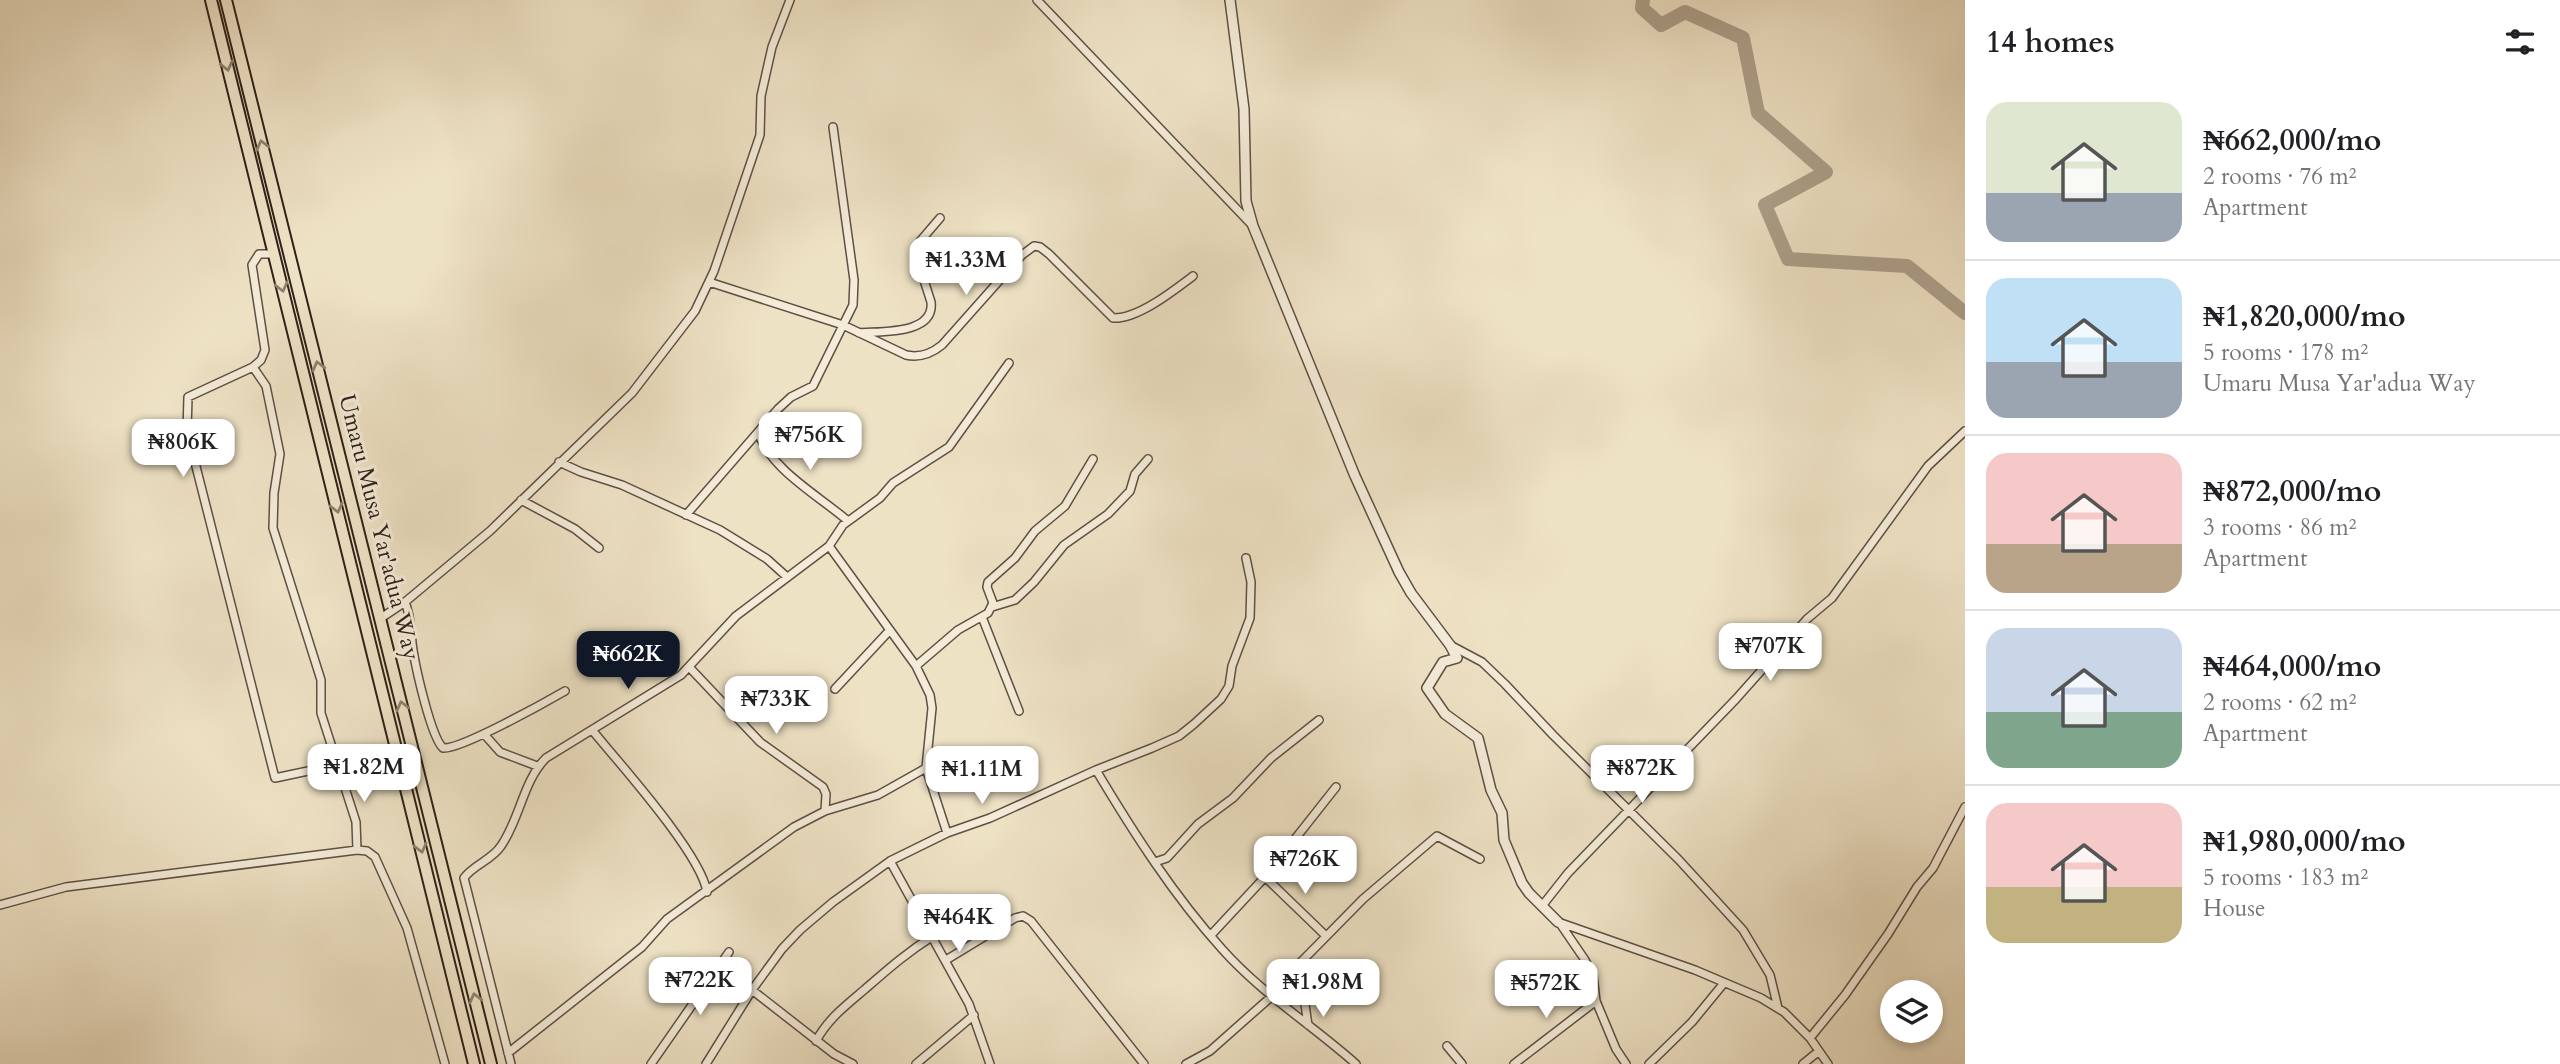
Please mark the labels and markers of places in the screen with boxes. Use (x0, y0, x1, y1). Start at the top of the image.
pin: ₦1.33M (909, 238, 1023, 297)
pin: ₦756K (761, 412, 859, 472)
pin: ₦806K (134, 420, 232, 479)
pin: ₦707K (1721, 624, 1819, 683)
pin: ₦662K (579, 632, 677, 691)
pin: ₦733K (727, 676, 825, 736)
pin: ₦1.82M (307, 744, 421, 804)
pin: ₦1.11M (925, 746, 1039, 806)
pin: ₦872K (1593, 746, 1691, 805)
pin: ₦726K (1256, 836, 1354, 896)
pin: ₦464K (910, 894, 1008, 954)
pin: ₦722K (651, 958, 749, 1017)
pin: ₦1.98M (1266, 960, 1380, 1019)
pin: ₦572K (1497, 960, 1595, 1020)

